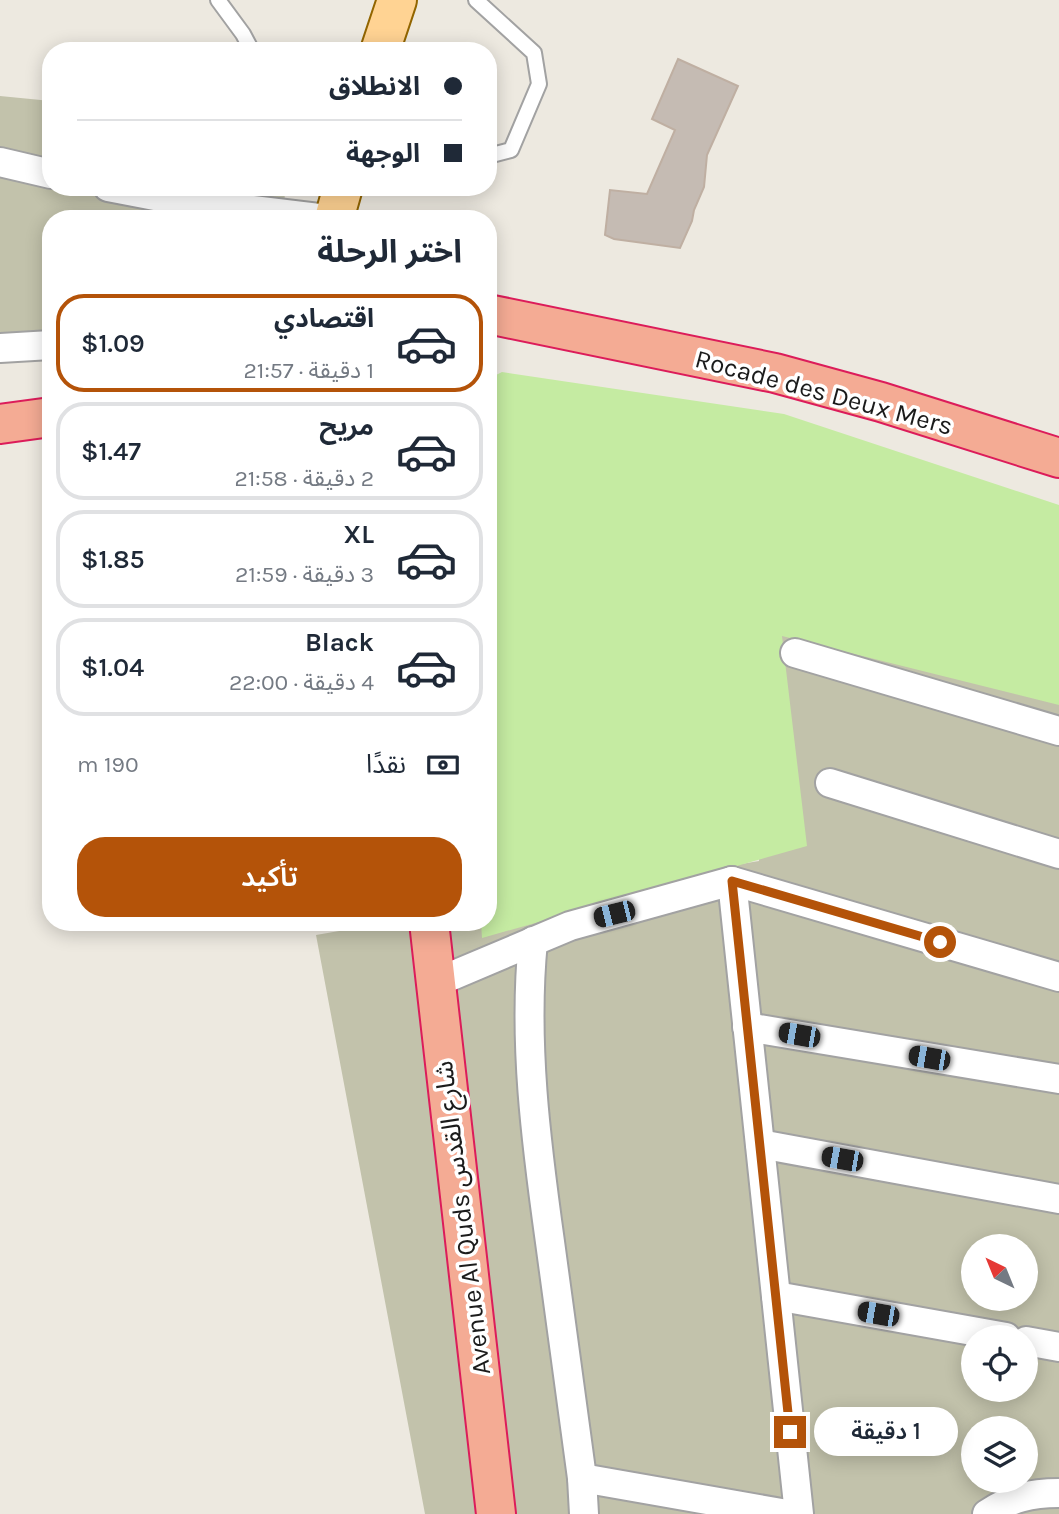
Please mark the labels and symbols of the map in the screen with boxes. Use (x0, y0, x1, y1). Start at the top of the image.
street label: Rocade des Deux Mers (692, 343, 956, 442)
car (592, 899, 637, 929)
route start (924, 926, 956, 958)
car (777, 1021, 822, 1049)
car (907, 1044, 952, 1072)
street label: Avenue Al Quds شارع القدس (428, 1059, 500, 1377)
car (820, 1145, 865, 1173)
north arrow (961, 1234, 1038, 1311)
car (856, 1300, 901, 1328)
callout: 1 دقيقة (814, 1408, 958, 1456)
route end (774, 1416, 806, 1448)

